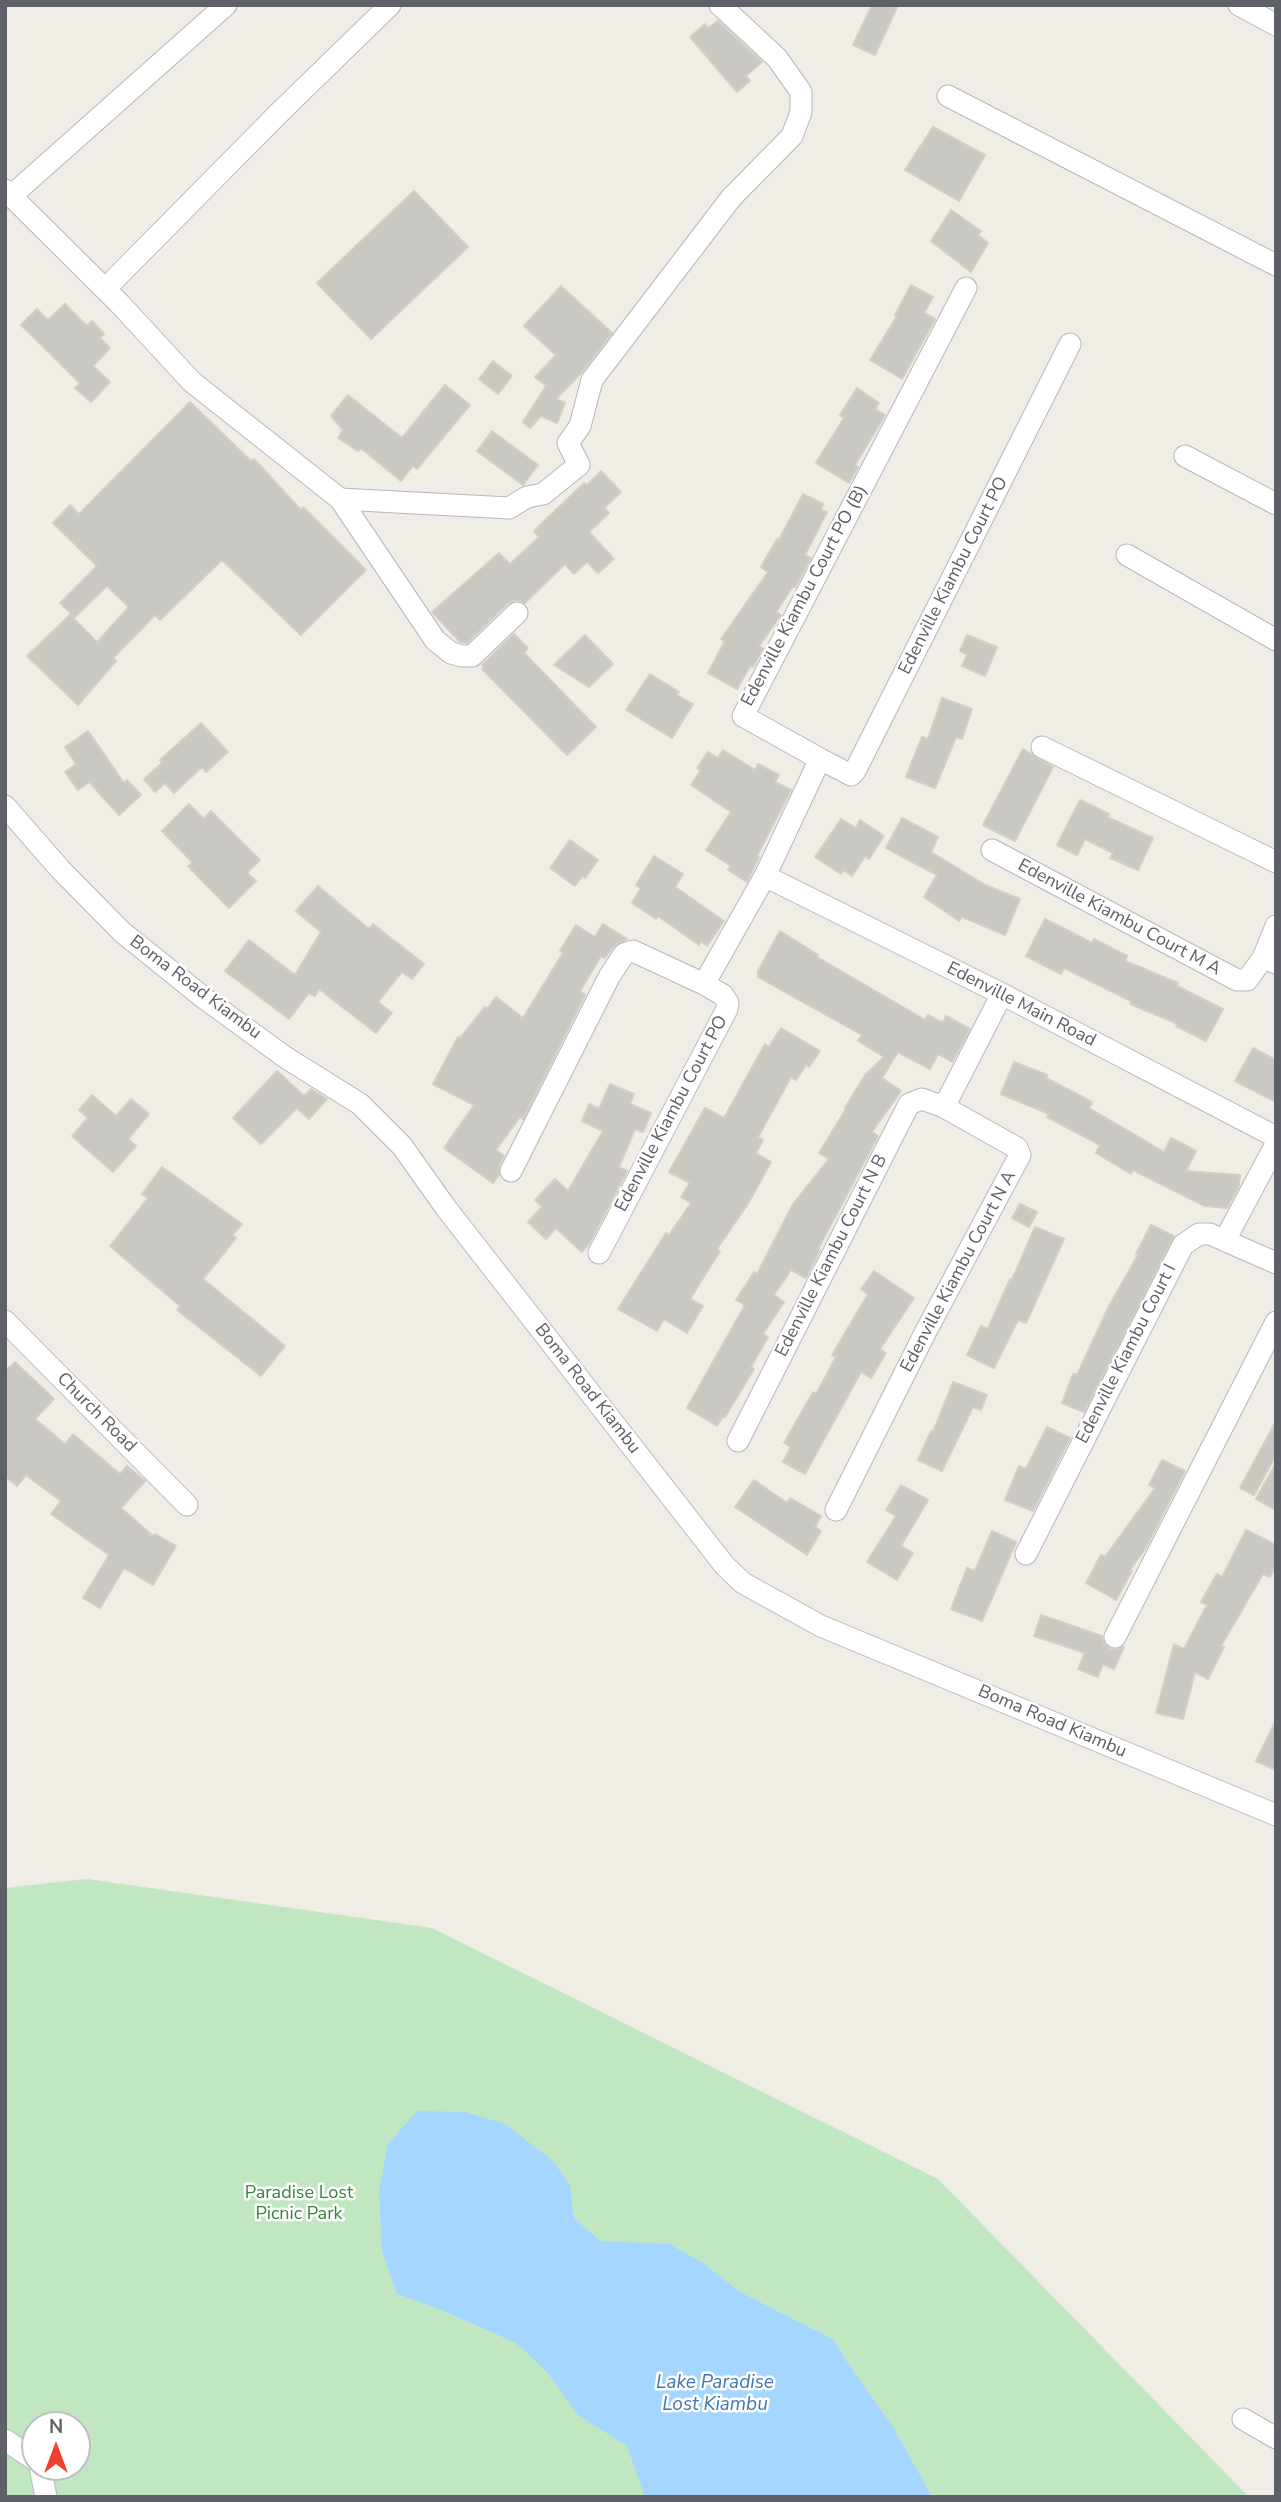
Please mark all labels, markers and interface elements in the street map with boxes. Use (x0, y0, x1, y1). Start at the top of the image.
street label: Edenville Kiambu Court PO (895, 474, 1013, 678)
street label: Edenville Kiambu Court PO (B) (737, 482, 873, 710)
street label: Edenville Kiambu Court M A (1014, 855, 1224, 981)
street label: Boma Road Kiambu (125, 931, 265, 1045)
street label: Edenville Main Road (943, 958, 1099, 1052)
street label: Edenville Kiambu Court PO (611, 1012, 733, 1216)
street label: Edenville Kiambu Court N B (772, 1151, 892, 1361)
street label: Edenville Kiambu Court N A (897, 1168, 1021, 1376)
street label: Edenville Kiambu Court I (1072, 1261, 1182, 1447)
street label: Boma Road Kiambu (529, 1320, 645, 1458)
street label: Church Road (52, 1369, 140, 1457)
street label: Boma Road Kiambu (974, 1681, 1130, 1763)
park label: Paradise Lost Picnic Park (245, 2183, 353, 2226)
water label: Lake Paradise Lost Kiambu (656, 2372, 774, 2416)
north arrow (21, 2411, 91, 2481)
text: N (49, 2414, 63, 2440)

